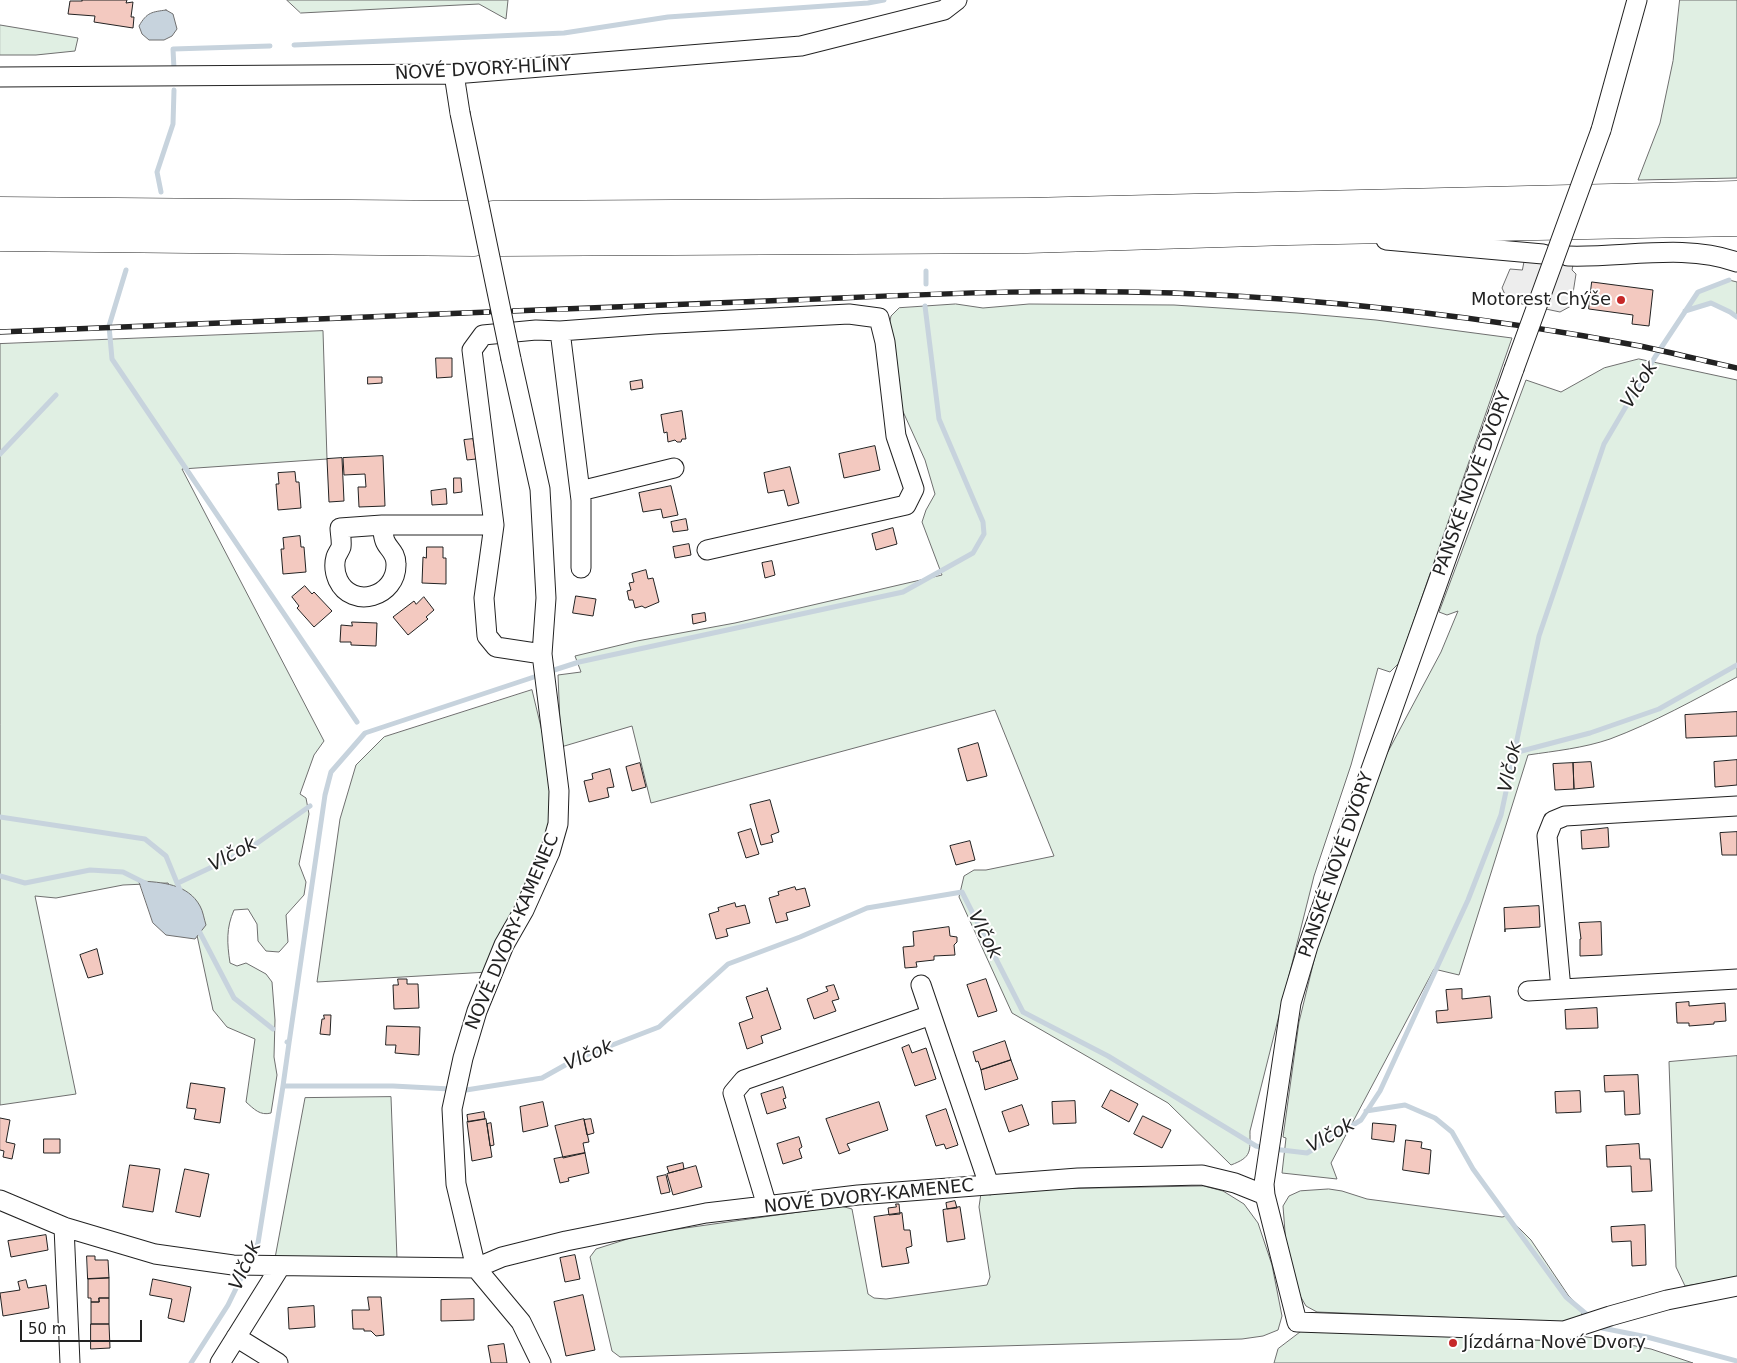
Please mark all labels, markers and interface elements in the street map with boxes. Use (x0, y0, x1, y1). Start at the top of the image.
street label: NOVÉ DVORY-HLÍNY (394, 55, 572, 85)
place label: Motorest Chýše (1471, 289, 1611, 311)
marker: Motorest Chýše (1615, 294, 1627, 306)
water label: Vlčok (1617, 357, 1663, 413)
street label: PANSKÉ NOVÉ DVORY (1430, 389, 1516, 579)
water label: Vlčok (1495, 740, 1527, 794)
street label: PANSKÉ NOVÉ DVORY (1295, 769, 1379, 961)
street label: NOVÉ DVORY-KAMENEC (462, 831, 564, 1033)
water label: Vlčok (205, 833, 261, 877)
water label: Vlčok (962, 907, 1006, 963)
water label: Vlčok (561, 1035, 617, 1077)
water label: Vlčok (1303, 1114, 1359, 1158)
street label: NOVÉ DVORY-KAMENEC (763, 1175, 975, 1219)
water label: Vlčok (225, 1238, 267, 1294)
scale bar (22, 1310, 145, 1342)
text: 50 m (28, 1320, 66, 1338)
place label: Jízdárna Nové Dvory (1463, 1332, 1646, 1354)
marker: Jízdárna Nové Dvory (1447, 1337, 1459, 1349)

